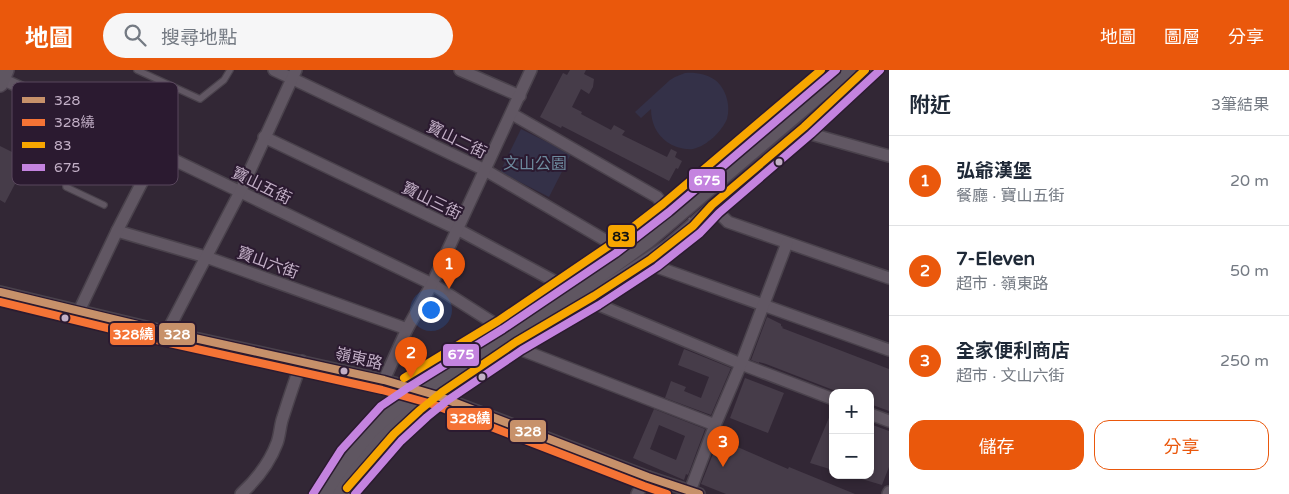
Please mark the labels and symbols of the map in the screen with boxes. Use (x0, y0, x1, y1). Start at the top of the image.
legend (12, 82, 178, 185)
text: 328 (54, 92, 81, 109)
text: 328繞 (54, 114, 94, 131)
street label: 寶山二街 (423, 117, 490, 163)
text: 83 (54, 137, 72, 154)
park label: 文山公園 (503, 154, 567, 174)
unlabelled marker (774, 157, 784, 167)
text: 675 (54, 159, 80, 176)
street label: 寶山五街 (228, 163, 295, 209)
line badge: 675 (688, 168, 726, 192)
text: 675 (694, 172, 720, 189)
street label: 寶山三街 (398, 178, 465, 224)
line badge: 83 (607, 224, 636, 248)
text: 83 (612, 228, 630, 245)
street label: 寶山六街 (234, 243, 301, 283)
pin: 1 (433, 248, 465, 289)
your location (418, 297, 444, 323)
unlabelled marker (60, 313, 70, 323)
line badge: 328繞 (109, 322, 156, 346)
line badge: 328 (158, 322, 196, 346)
text: 328繞 (113, 326, 153, 343)
text: 328 (164, 326, 190, 343)
pin: 2 (395, 337, 427, 378)
line badge: 675 (442, 343, 480, 367)
street label: 嶺東路 (333, 344, 384, 374)
text: 675 (448, 346, 474, 363)
unlabelled marker (339, 366, 349, 376)
unlabelled marker (477, 372, 487, 382)
line badge: 328繞 (446, 407, 493, 431)
text: 328繞 (450, 410, 490, 427)
line badge: 328 (509, 419, 547, 443)
text: 328 (515, 423, 541, 440)
pin: 3 (707, 426, 739, 467)

